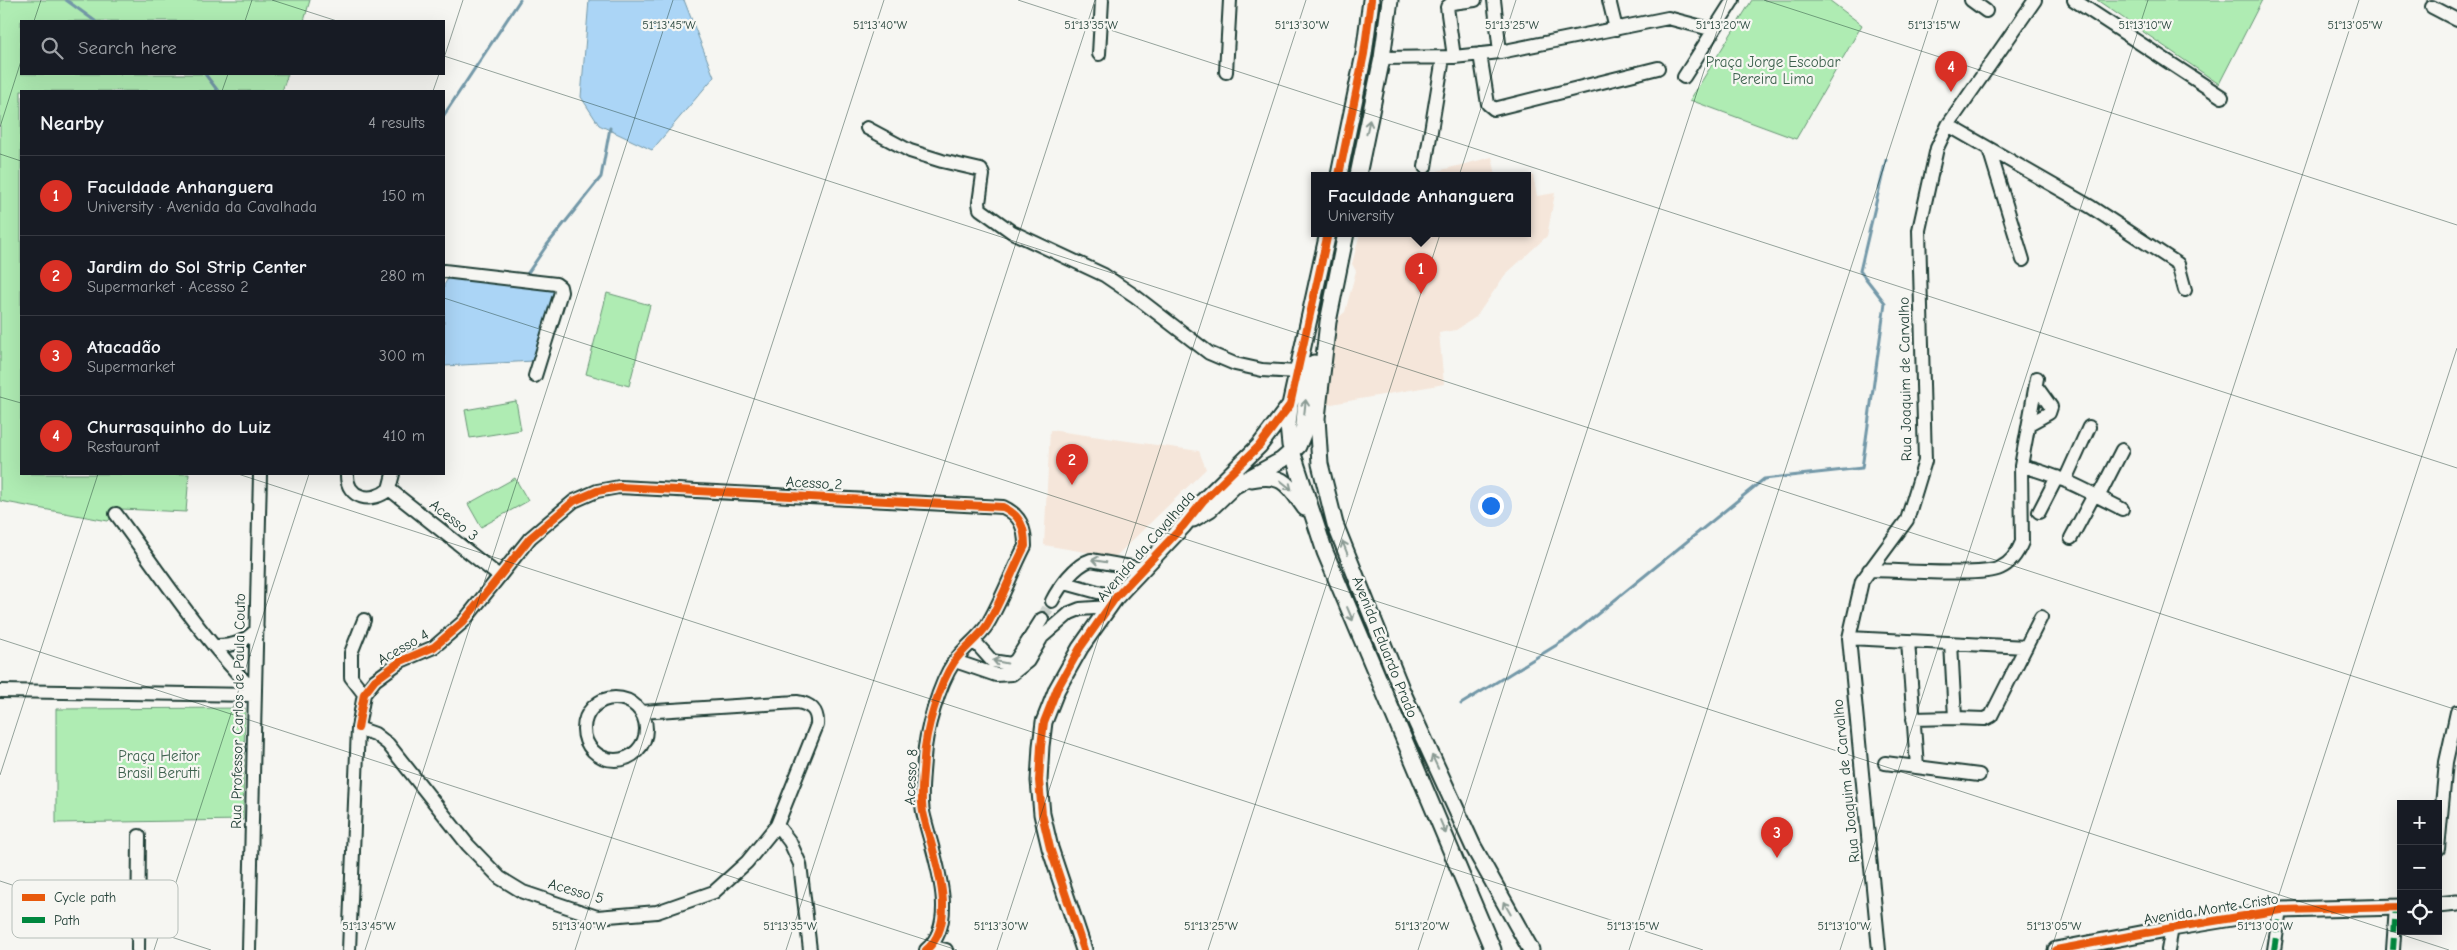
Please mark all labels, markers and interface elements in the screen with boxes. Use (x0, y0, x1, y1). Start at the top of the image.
text: 51°13'45"W (642, 18, 696, 32)
text: 51°13'40"W (853, 18, 908, 32)
text: 51°13'35"W (1064, 18, 1118, 32)
text: 51°13'30"W (1275, 18, 1330, 32)
text: 51°13'25"W (1485, 18, 1540, 32)
text: 51°13'20"W (1696, 18, 1751, 32)
text: 51°13'15"W (1908, 18, 1961, 32)
text: 51°13'10"W (2118, 18, 2172, 32)
text: 51°13'05"W (2328, 18, 2383, 32)
search box (20, 20, 445, 75)
icon: search (38, 34, 66, 62)
text: Search here (78, 37, 177, 59)
pin: 4 (1935, 51, 1967, 92)
park label: Praça Jorge Escobar Pereira Lima (1706, 53, 1840, 88)
text: Nearby (40, 111, 104, 135)
text: 4 results (368, 114, 425, 132)
one-way arrow (1364, 120, 1373, 136)
popup (1311, 172, 1531, 237)
text: Faculdade Anhanguera (87, 176, 274, 198)
text: Faculdade Anhanguera (1328, 185, 1514, 207)
text: 1 (53, 187, 59, 205)
text: 150 m (382, 187, 425, 205)
text: University · Avenida da Cavalhada (87, 198, 317, 216)
text: University (1328, 207, 1394, 225)
pin: 1 (1405, 253, 1437, 294)
text: Jardim do Sol Strip Center (87, 256, 306, 278)
text: 2 (52, 267, 60, 285)
text: 280 m (380, 267, 425, 285)
text: Supermarket · Acesso 2 (87, 278, 249, 296)
street label: Rua Joaquim de Carvalho (1895, 297, 1915, 461)
text: Atacadão (87, 336, 161, 358)
text: 3 (52, 347, 60, 365)
text: 300 m (379, 347, 425, 365)
text: Supermarket (87, 358, 175, 376)
one-way arrow (1300, 399, 1310, 415)
text: Churrasquinho do Luiz (87, 416, 271, 438)
text: 4 (52, 427, 60, 445)
text: 410 m (383, 427, 425, 445)
text: Restaurant (87, 438, 159, 456)
pin: 2 (1056, 444, 1088, 485)
street label: Acesso 2 (785, 473, 843, 493)
one-way arrow (1279, 480, 1292, 491)
street label: Avenida da Cavalhada (1093, 487, 1199, 605)
your location (1478, 493, 1504, 519)
street label: Acesso 3 (426, 496, 482, 544)
one-way arrow (1339, 541, 1349, 556)
one-way arrow (1091, 556, 1107, 566)
street label: Avenida Eduardo Prado (1348, 574, 1422, 720)
street label: Rua Professor Carlos de Paula Couto (227, 593, 249, 829)
one-way arrow (1346, 606, 1356, 621)
street label: Acesso 4 (374, 625, 432, 669)
one-way arrow (992, 657, 1008, 667)
street label: Rua Joaquim de Carvalho (1828, 698, 1864, 864)
park label: Praça Heitor Brasil Berutti (117, 747, 201, 782)
street label: Acesso 8 (901, 748, 921, 806)
one-way arrow (1429, 755, 1439, 770)
map controls (2397, 800, 2442, 935)
button: + (2397, 800, 2442, 845)
pin: 3 (1761, 817, 1793, 858)
one-way arrow (1438, 819, 1448, 834)
button: − (2397, 845, 2442, 890)
street label: Acesso 5 (546, 874, 606, 908)
legend (12, 880, 178, 938)
text: Cycle path (54, 889, 116, 906)
street label: Avenida Monte Cristo (2142, 889, 2280, 929)
button: locate (2397, 890, 2442, 935)
one-way arrow (1501, 901, 1511, 915)
text: Path (54, 912, 80, 929)
text: 51°13'45"W (342, 919, 396, 933)
text: 51°13'40"W (552, 919, 607, 933)
text: 51°13'35"W (763, 919, 817, 933)
text: 51°13'30"W (974, 919, 1029, 933)
text: 51°13'25"W (1184, 919, 1239, 933)
text: 51°13'20"W (1395, 919, 1450, 933)
text: 51°13'15"W (1607, 919, 1660, 933)
text: 51°13'10"W (1817, 919, 1871, 933)
text: 51°13'05"W (2027, 919, 2082, 933)
text: 51°13'00"W (2237, 919, 2293, 933)

